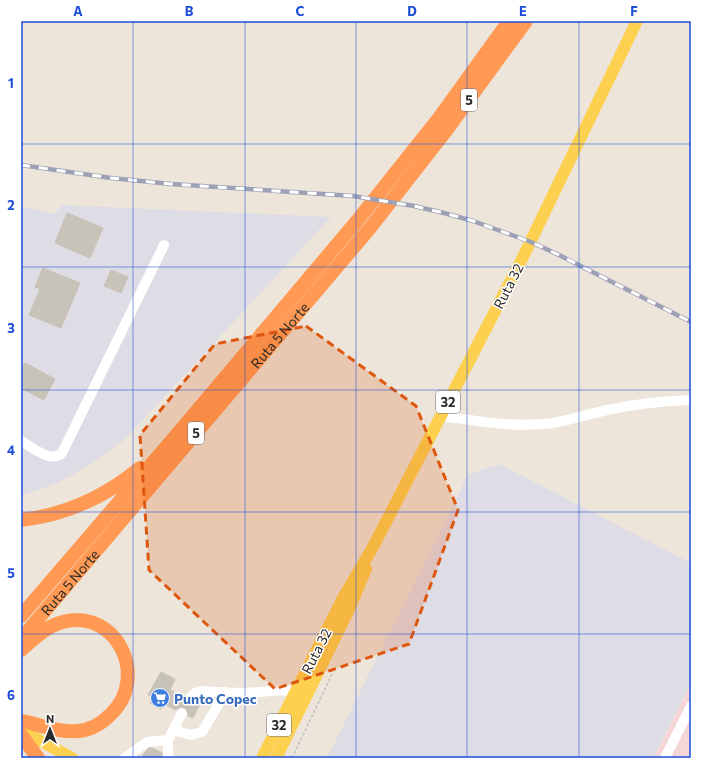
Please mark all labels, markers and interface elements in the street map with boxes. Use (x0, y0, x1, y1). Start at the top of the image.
text: A (73, 3, 83, 19)
text: B (185, 3, 194, 19)
text: C (296, 3, 305, 19)
text: D (407, 3, 417, 19)
text: E (519, 3, 527, 19)
text: F (630, 3, 638, 19)
text: 1 (8, 75, 14, 91)
road number: 5 (461, 89, 477, 111)
text: 2 (7, 197, 15, 213)
street label: Ruta 32 (489, 260, 527, 312)
street label: Ruta 5 Norte (247, 298, 312, 371)
text: 3 (7, 320, 15, 336)
road number: 32 (436, 391, 460, 413)
road number: 5 (188, 422, 204, 444)
text: 4 (7, 442, 15, 458)
street label: Ruta 5 Norte (37, 545, 102, 618)
text: 5 (7, 565, 15, 581)
street label: Ruta 32 (297, 625, 335, 677)
text: 6 (7, 687, 15, 703)
supermarket icon: Punto Copec (149, 687, 171, 709)
place label: Punto Copec (174, 690, 257, 707)
north arrow (30, 709, 70, 749)
text: N (46, 712, 54, 725)
road number: 32 (267, 714, 291, 736)

